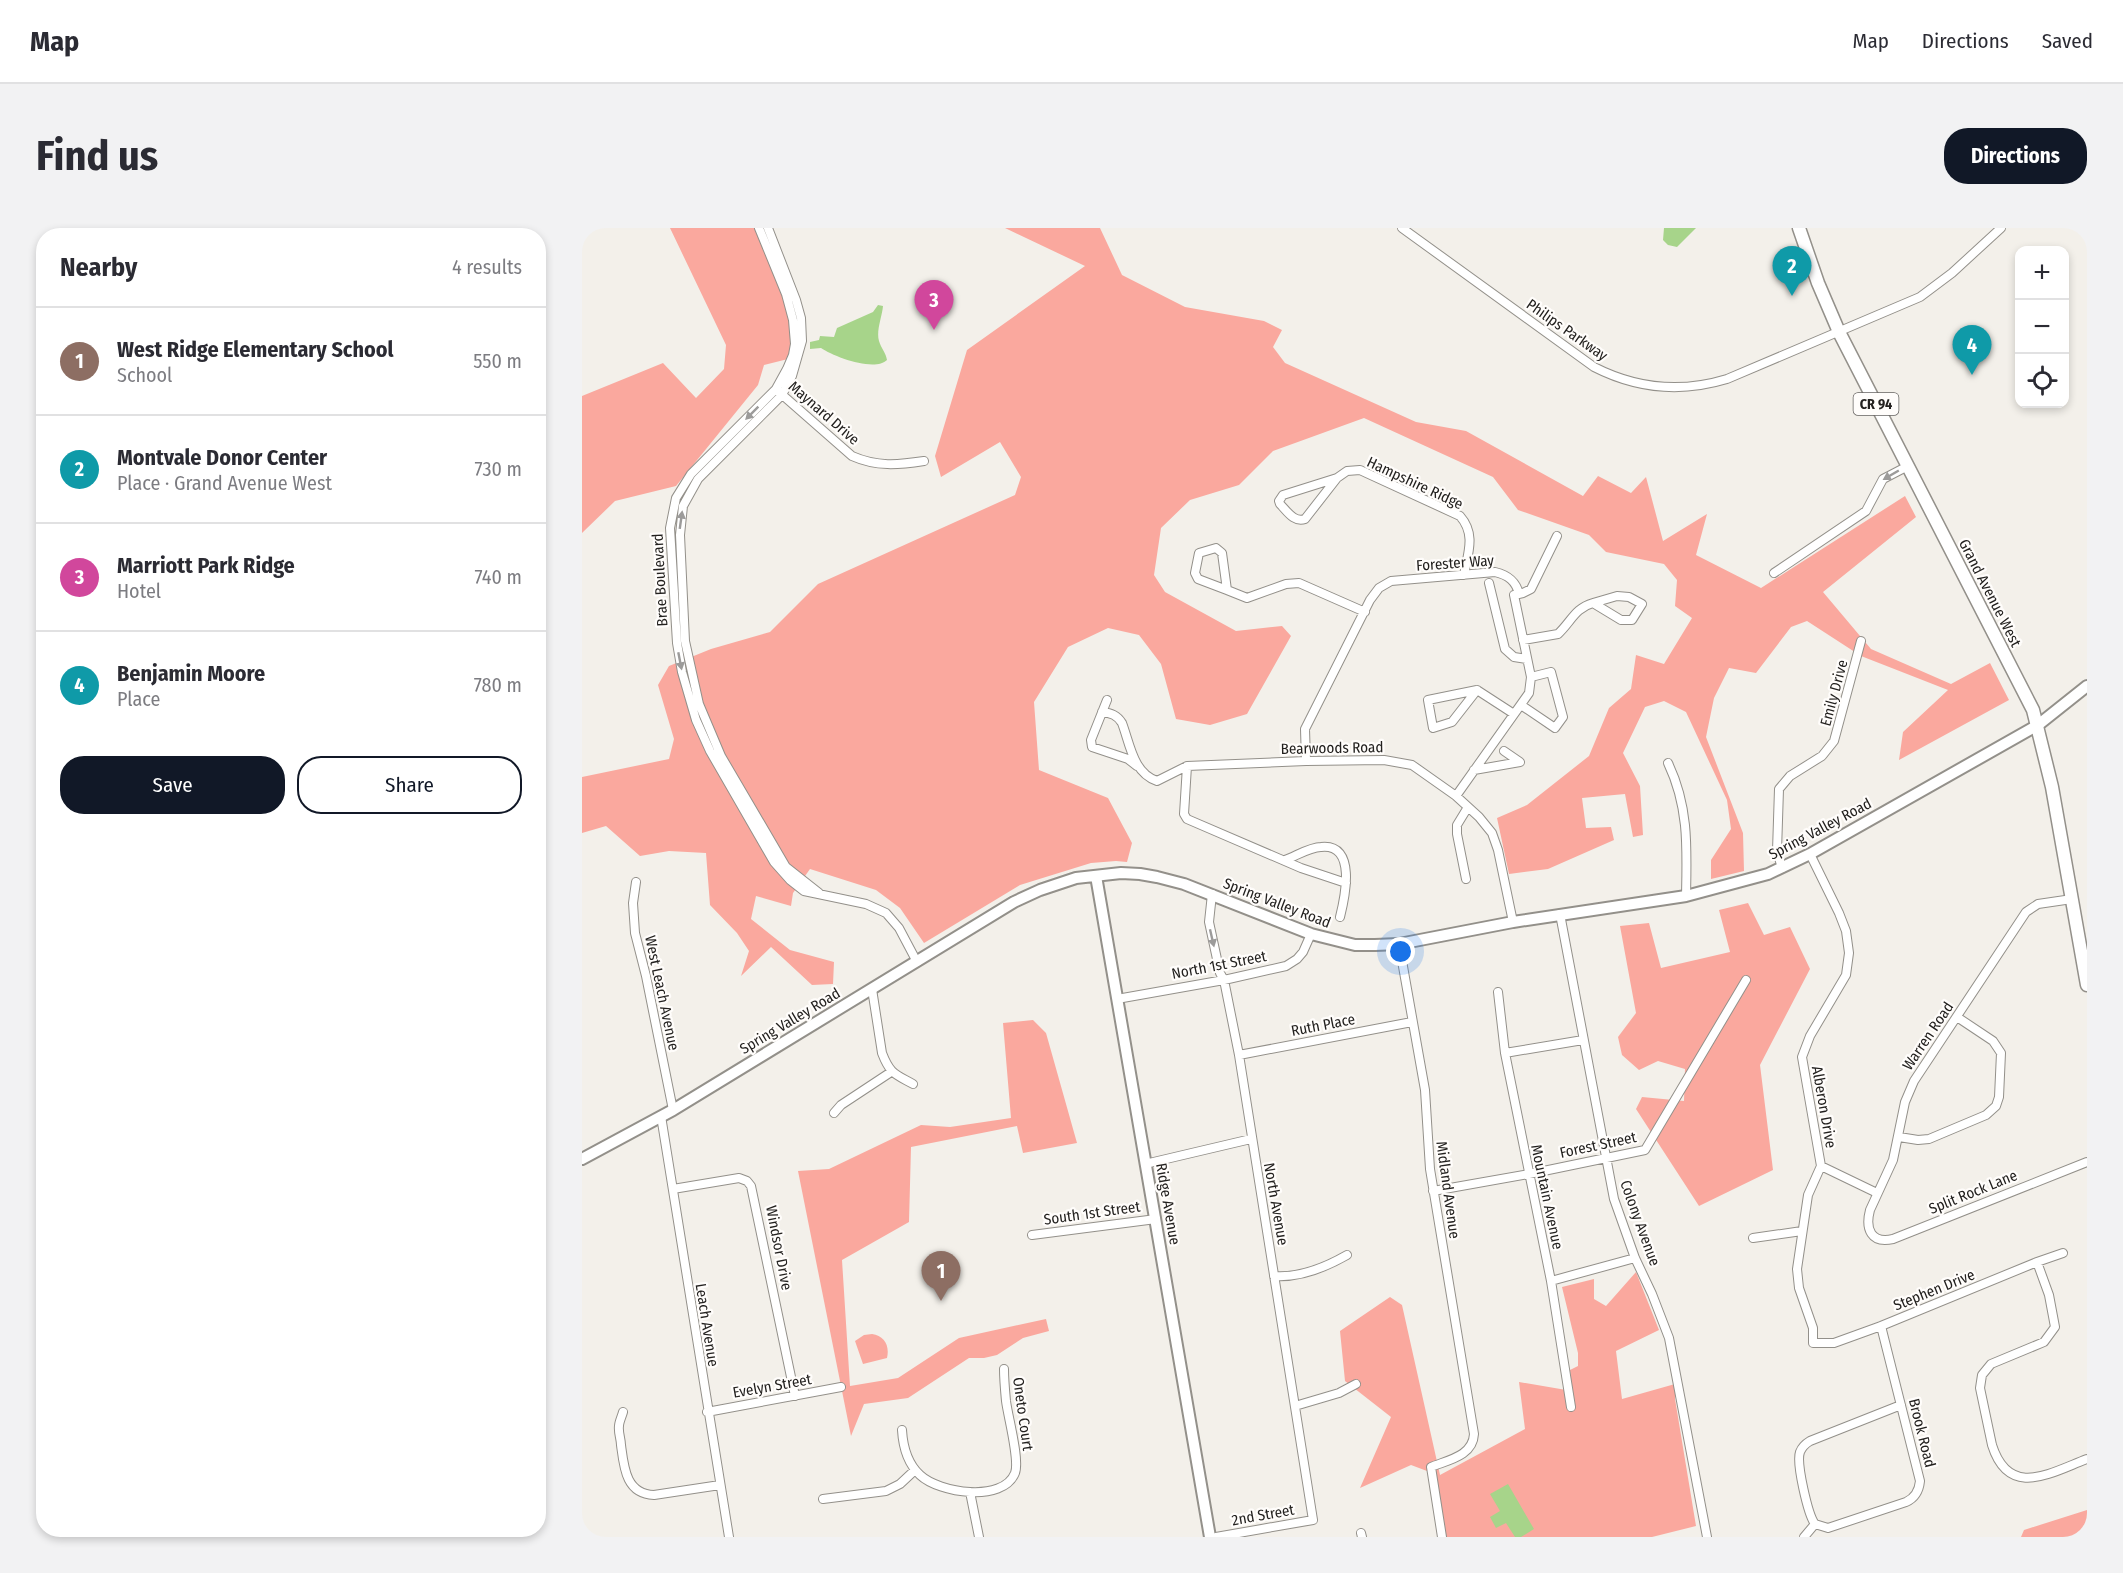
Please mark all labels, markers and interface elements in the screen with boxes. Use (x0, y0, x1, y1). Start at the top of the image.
text: Map (30, 25, 79, 58)
text: Map (1852, 28, 1889, 54)
text: Directions (1922, 28, 2009, 54)
text: Saved (2042, 28, 2093, 54)
button: Directions (1944, 128, 2087, 184)
text: Find us (36, 131, 158, 181)
map controls (2015, 246, 2069, 408)
button: + (2015, 246, 2069, 300)
pin: 2 (1772, 247, 1812, 296)
text: Nearby (60, 252, 137, 283)
text: 4 results (452, 255, 522, 279)
pin: 3 (914, 280, 954, 330)
street label: Philips Parkway (1523, 295, 1611, 365)
button: − (2015, 300, 2069, 354)
pin: 4 (1952, 326, 1992, 375)
text: West Ridge Elementary School (117, 336, 393, 363)
text: 1 (75, 349, 84, 373)
text: 550 m (473, 349, 522, 373)
button: locate (2015, 354, 2069, 408)
text: School (117, 363, 172, 387)
street label: Maynard Drive (785, 377, 863, 449)
road number: CR 94 (1854, 393, 1898, 415)
one-way arrow (744, 406, 759, 420)
text: Montvale Donor Center (117, 444, 327, 471)
street label: Hampshire Ridge (1364, 453, 1466, 513)
text: 2 (75, 457, 84, 481)
text: 730 m (475, 457, 522, 481)
one-way arrow (1882, 470, 1899, 480)
text: Place · Grand Avenue West (117, 471, 332, 495)
one-way arrow (677, 510, 686, 529)
street label: Brae Boulevard (649, 533, 671, 627)
street label: Grand Avenue West (1955, 536, 2025, 650)
street label: Forester Way (1415, 551, 1495, 575)
text: Marriott Park Ridge (117, 552, 295, 579)
text: 3 (75, 565, 84, 589)
text: 740 m (474, 565, 522, 589)
text: Hotel (117, 579, 161, 603)
one-way arrow (676, 652, 685, 671)
street label: Emily Drive (1817, 658, 1851, 728)
text: Benjamin Moore (117, 660, 265, 687)
text: 4 (74, 673, 85, 697)
text: 780 m (474, 673, 522, 697)
text: Place (117, 687, 160, 711)
street label: Bearwoods Road (1280, 738, 1384, 758)
button: Save (60, 756, 285, 814)
button: Share (297, 756, 522, 814)
street label: Spring Valley Road (1766, 794, 1874, 864)
street label: Spring Valley Road (1221, 874, 1333, 932)
one-way arrow (1208, 928, 1218, 947)
street label: West Leach Avenue (641, 934, 683, 1052)
your location (1386, 937, 1415, 966)
street label: North 1st Street (1170, 947, 1268, 983)
street label: Spring Valley Road (737, 984, 843, 1058)
street label: Warren Road (1899, 999, 1957, 1073)
street label: Ruth Place (1289, 1010, 1357, 1040)
street label: Alberon Drive (1808, 1064, 1840, 1150)
street label: Forest Street (1558, 1128, 1638, 1162)
street label: Midland Avenue (1432, 1140, 1464, 1240)
street label: Mountain Avenue (1527, 1143, 1567, 1251)
street label: North Avenue (1260, 1161, 1292, 1247)
street label: Ridge Avenue (1152, 1162, 1184, 1246)
street label: Split Rock Lane (1926, 1166, 2020, 1218)
street label: Colony Avenue (1616, 1178, 1664, 1268)
street label: South 1st Street (1043, 1197, 1141, 1229)
street label: Windsor Drive (762, 1204, 796, 1292)
pin: 1 (922, 1252, 960, 1301)
street label: Stephen Drive (1891, 1266, 1977, 1314)
street label: Leach Avenue (692, 1282, 722, 1368)
street label: Evelyn Street (731, 1370, 813, 1402)
street label: Oneto Court (1009, 1376, 1037, 1452)
street label: Brook Road (1905, 1397, 1939, 1469)
street label: 2nd Street (1230, 1501, 1296, 1529)

